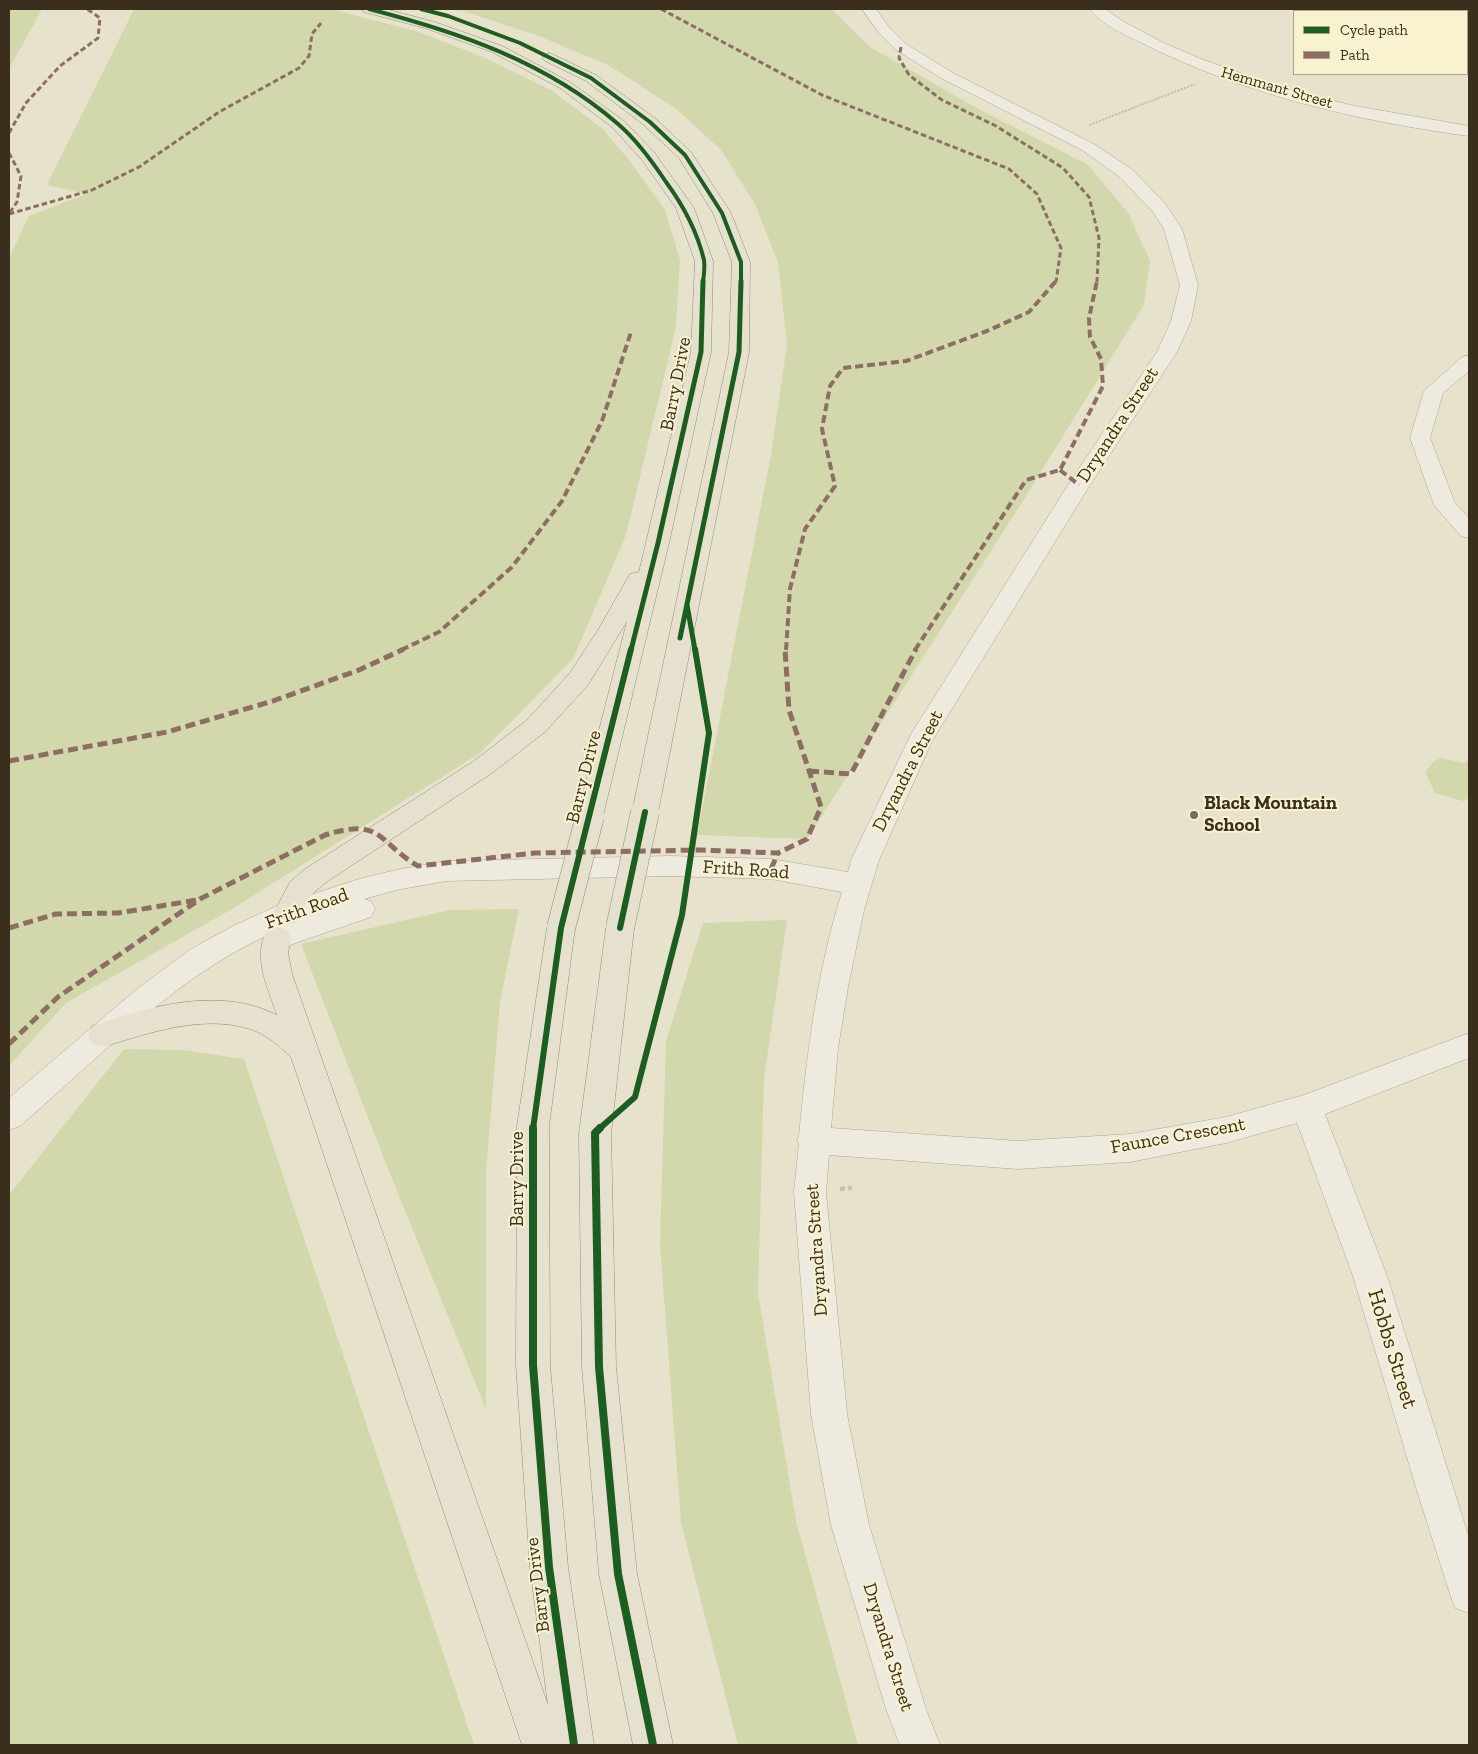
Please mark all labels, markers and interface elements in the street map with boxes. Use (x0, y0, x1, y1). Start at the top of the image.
legend (1293, 10, 1468, 75)
text: Cycle path (1340, 21, 1408, 39)
text: Path (1340, 46, 1370, 64)
street label: Hemmant Street (1219, 63, 1335, 113)
street label: Barry Drive (656, 335, 696, 433)
street label: Dryandra Street (1072, 363, 1164, 487)
street label: Dryandra Street (868, 707, 948, 835)
street label: Barry Drive (561, 728, 607, 826)
place label: Black Mountain School (1204, 793, 1337, 837)
marker: Black Mountain School (1188, 809, 1200, 821)
street label: Frith Road (702, 856, 790, 884)
street label: Frith Road (262, 883, 352, 935)
street label: Faunce Crescent (1109, 1113, 1247, 1159)
street label: Barry Drive (507, 1131, 529, 1227)
street label: Dryandra Street (801, 1183, 833, 1317)
street label: Hobbs Street (1361, 1286, 1423, 1412)
street label: Barry Drive (521, 1536, 555, 1634)
street label: Dryandra Street (858, 1580, 918, 1714)

